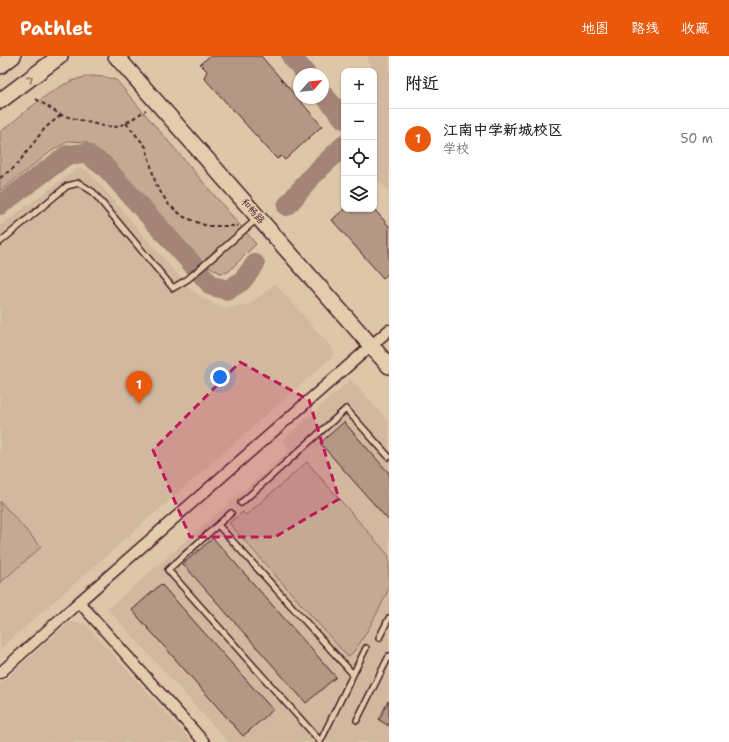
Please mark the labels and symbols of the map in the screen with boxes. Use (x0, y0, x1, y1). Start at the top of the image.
north arrow (293, 68, 329, 104)
one-way arrow (26, 76, 33, 83)
street label: 和畅路 (238, 195, 268, 227)
your location (210, 367, 230, 387)
pin: 1 (126, 371, 152, 404)

